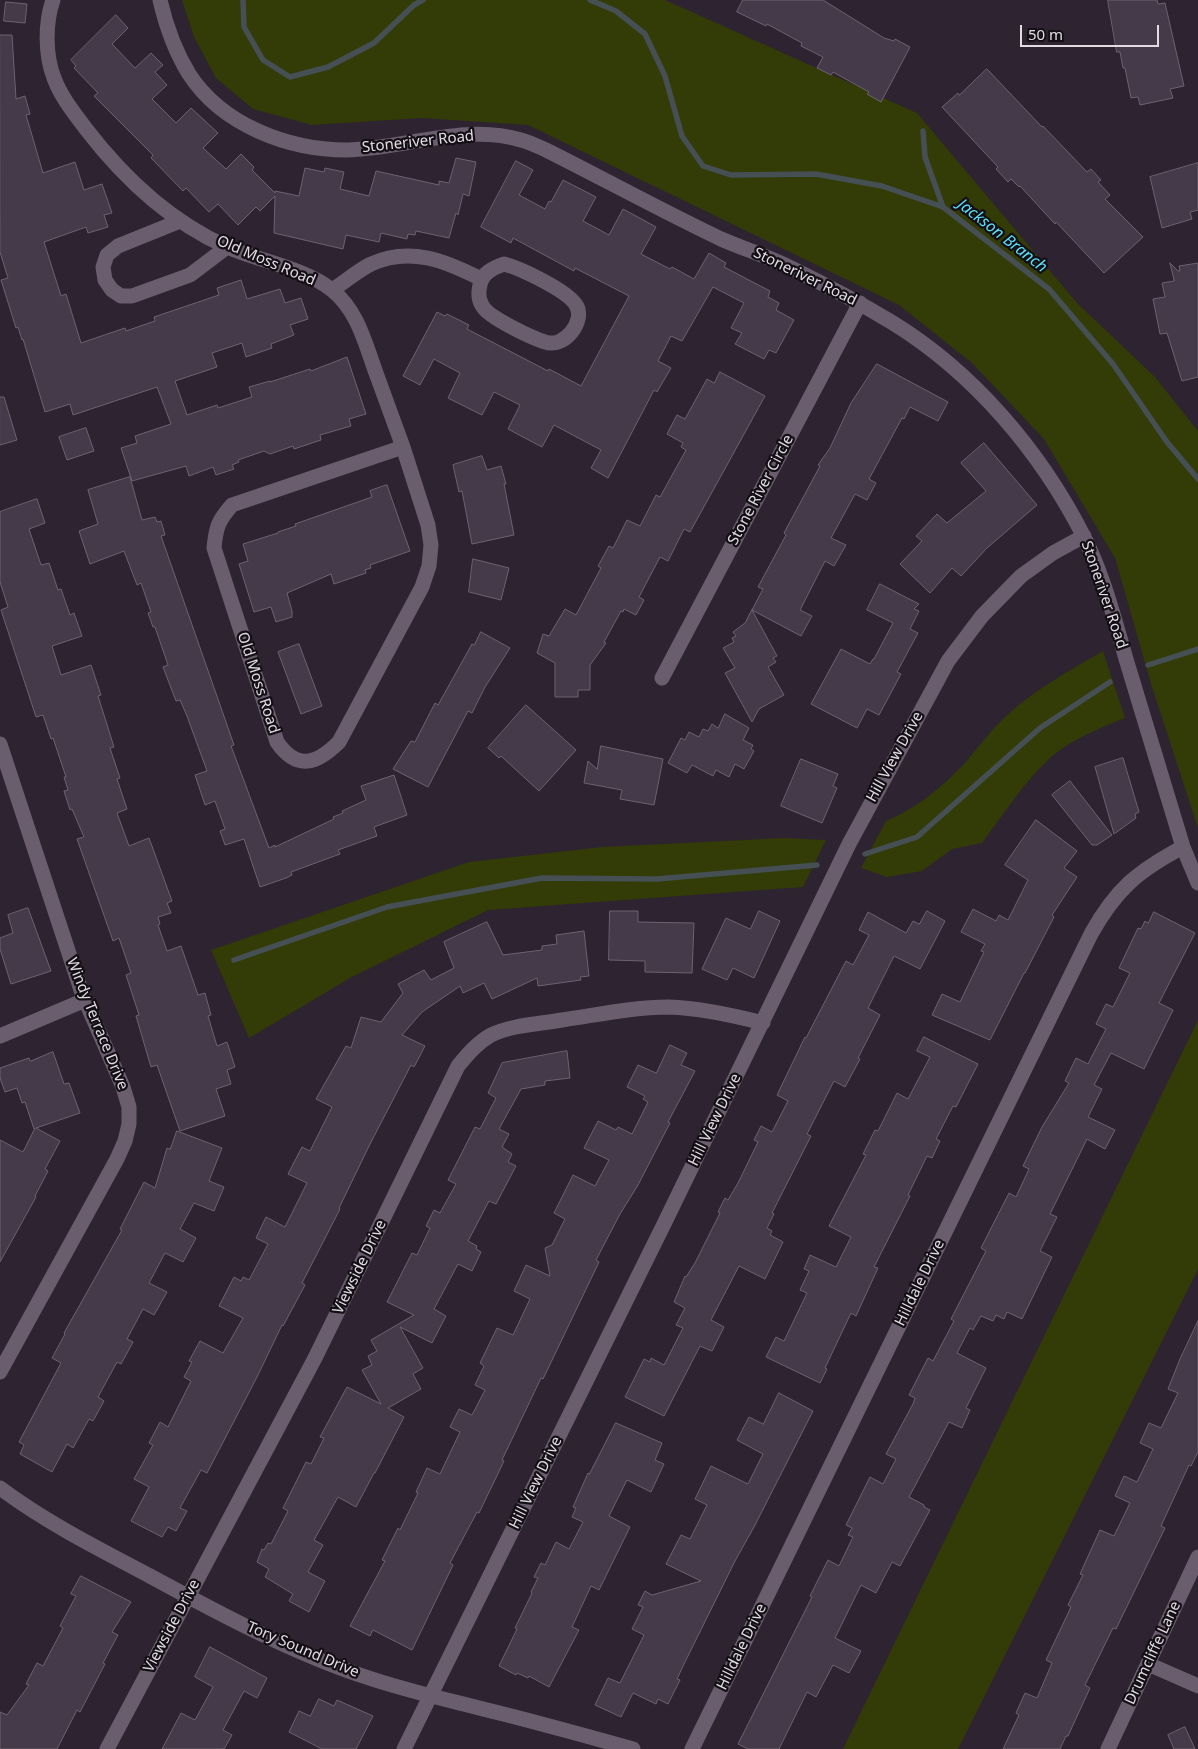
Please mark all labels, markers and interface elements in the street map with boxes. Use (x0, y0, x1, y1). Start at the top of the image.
scale bar (1023, 15, 1162, 47)
text: 50 m (1028, 24, 1063, 44)
street label: Stoneriver Road (361, 127, 475, 157)
water label: Jackson Branch (953, 195, 1051, 277)
street label: Old Moss Road (214, 232, 318, 290)
street label: Stoneriver Road (750, 244, 860, 310)
street label: Stone River Circle (724, 432, 798, 548)
street label: Stoneriver Road (1077, 539, 1131, 651)
street label: Old Moss Road (233, 630, 283, 736)
street label: Hill View Drive (863, 709, 927, 805)
street label: Windy Terrace Drive (62, 955, 132, 1093)
street label: Hill View Drive (685, 1071, 745, 1169)
street label: Viewside Drive (329, 1217, 391, 1317)
street label: Hilldale Drive (891, 1237, 949, 1329)
street label: Hill View Drive (506, 1434, 566, 1532)
street label: Viewside Drive (140, 1576, 204, 1676)
street label: Drumcliffe Lane (1121, 1598, 1185, 1708)
street label: Hilldale Drive (713, 1601, 771, 1693)
street label: Tory Sound Drive (244, 1618, 362, 1682)

